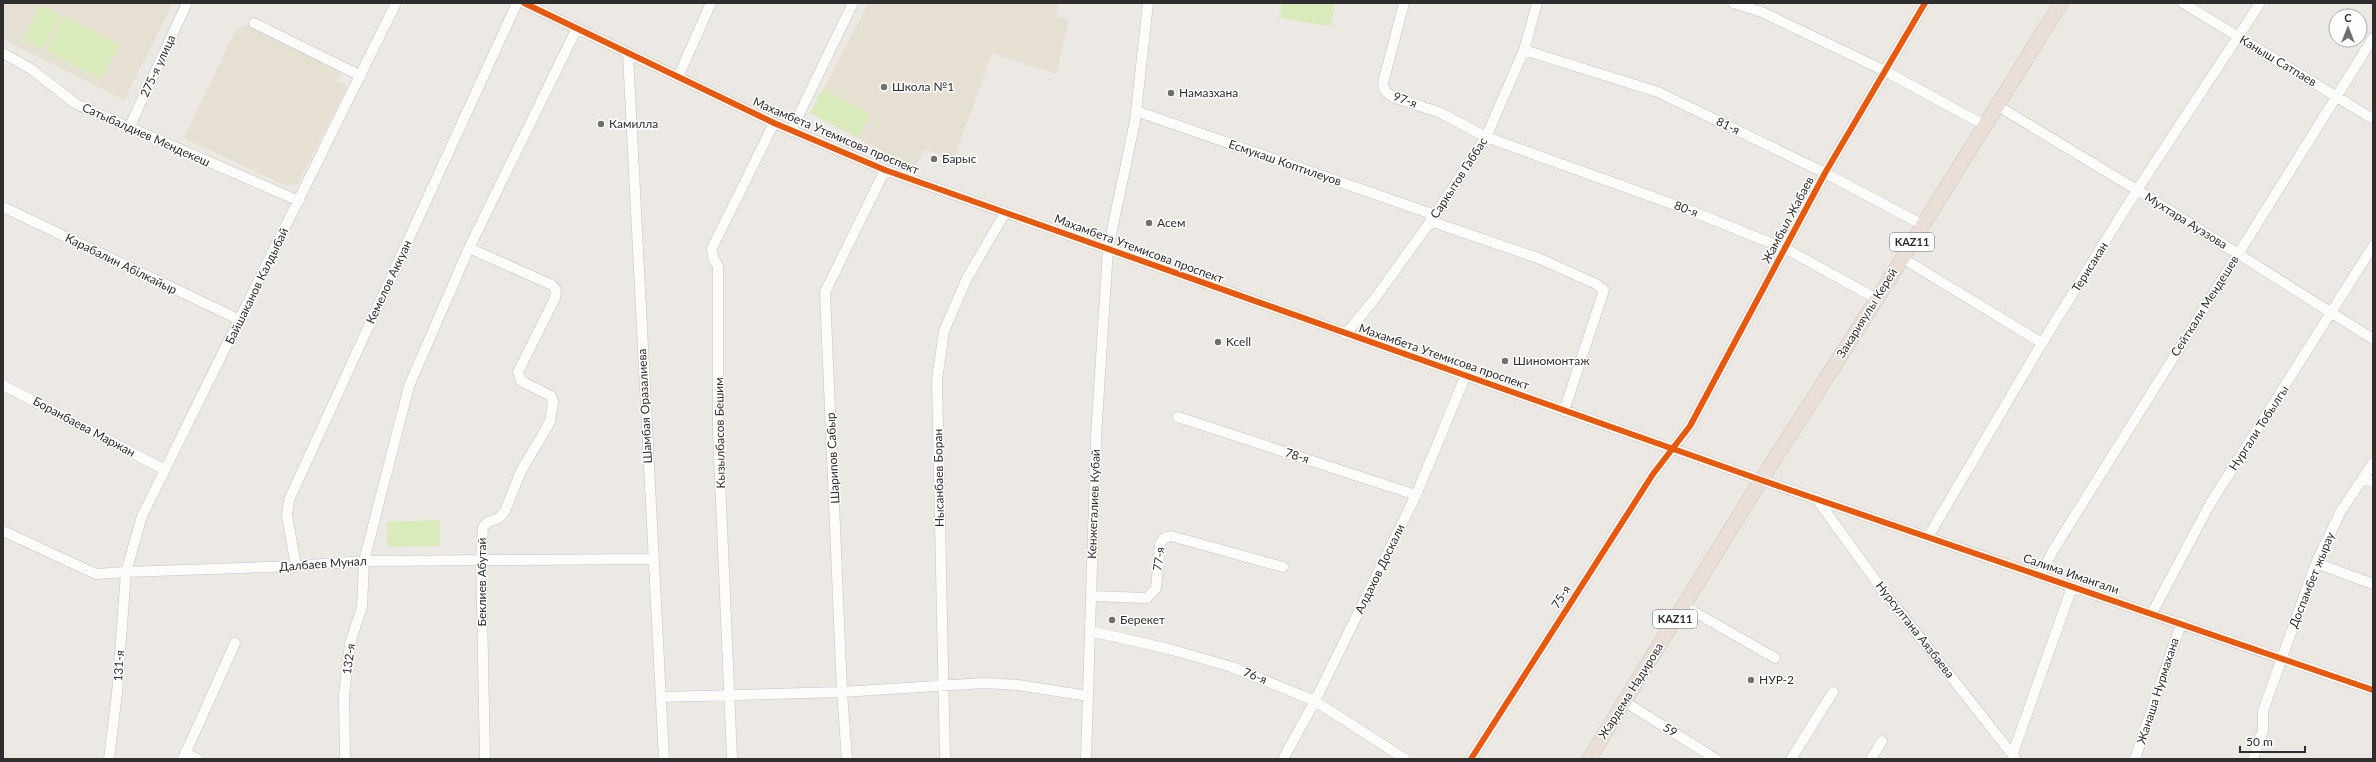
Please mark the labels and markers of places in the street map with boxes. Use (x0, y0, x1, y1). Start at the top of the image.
place label: Школа №1 (892, 79, 954, 94)
marker: Школа №1 (879, 82, 889, 92)
place label: Намазхана (1179, 85, 1238, 100)
marker: Намазхана (1166, 88, 1176, 98)
place label: Камилла (609, 116, 658, 131)
marker: Камилла (596, 119, 606, 129)
place label: Барыс (942, 151, 977, 166)
marker: Барыс (929, 154, 939, 164)
place label: Асем (1157, 215, 1185, 230)
marker: Асем (1144, 218, 1154, 228)
place label: Kcell (1226, 334, 1251, 349)
marker: Kcell (1213, 337, 1223, 347)
place label: Шиномонтаж (1513, 353, 1590, 368)
marker: Шиномонтаж (1500, 356, 1510, 366)
place label: Берекет (1120, 612, 1165, 627)
marker: Берекет (1107, 615, 1117, 625)
place label: НУР-2 (1759, 672, 1794, 687)
marker: НУР-2 (1746, 675, 1756, 685)

